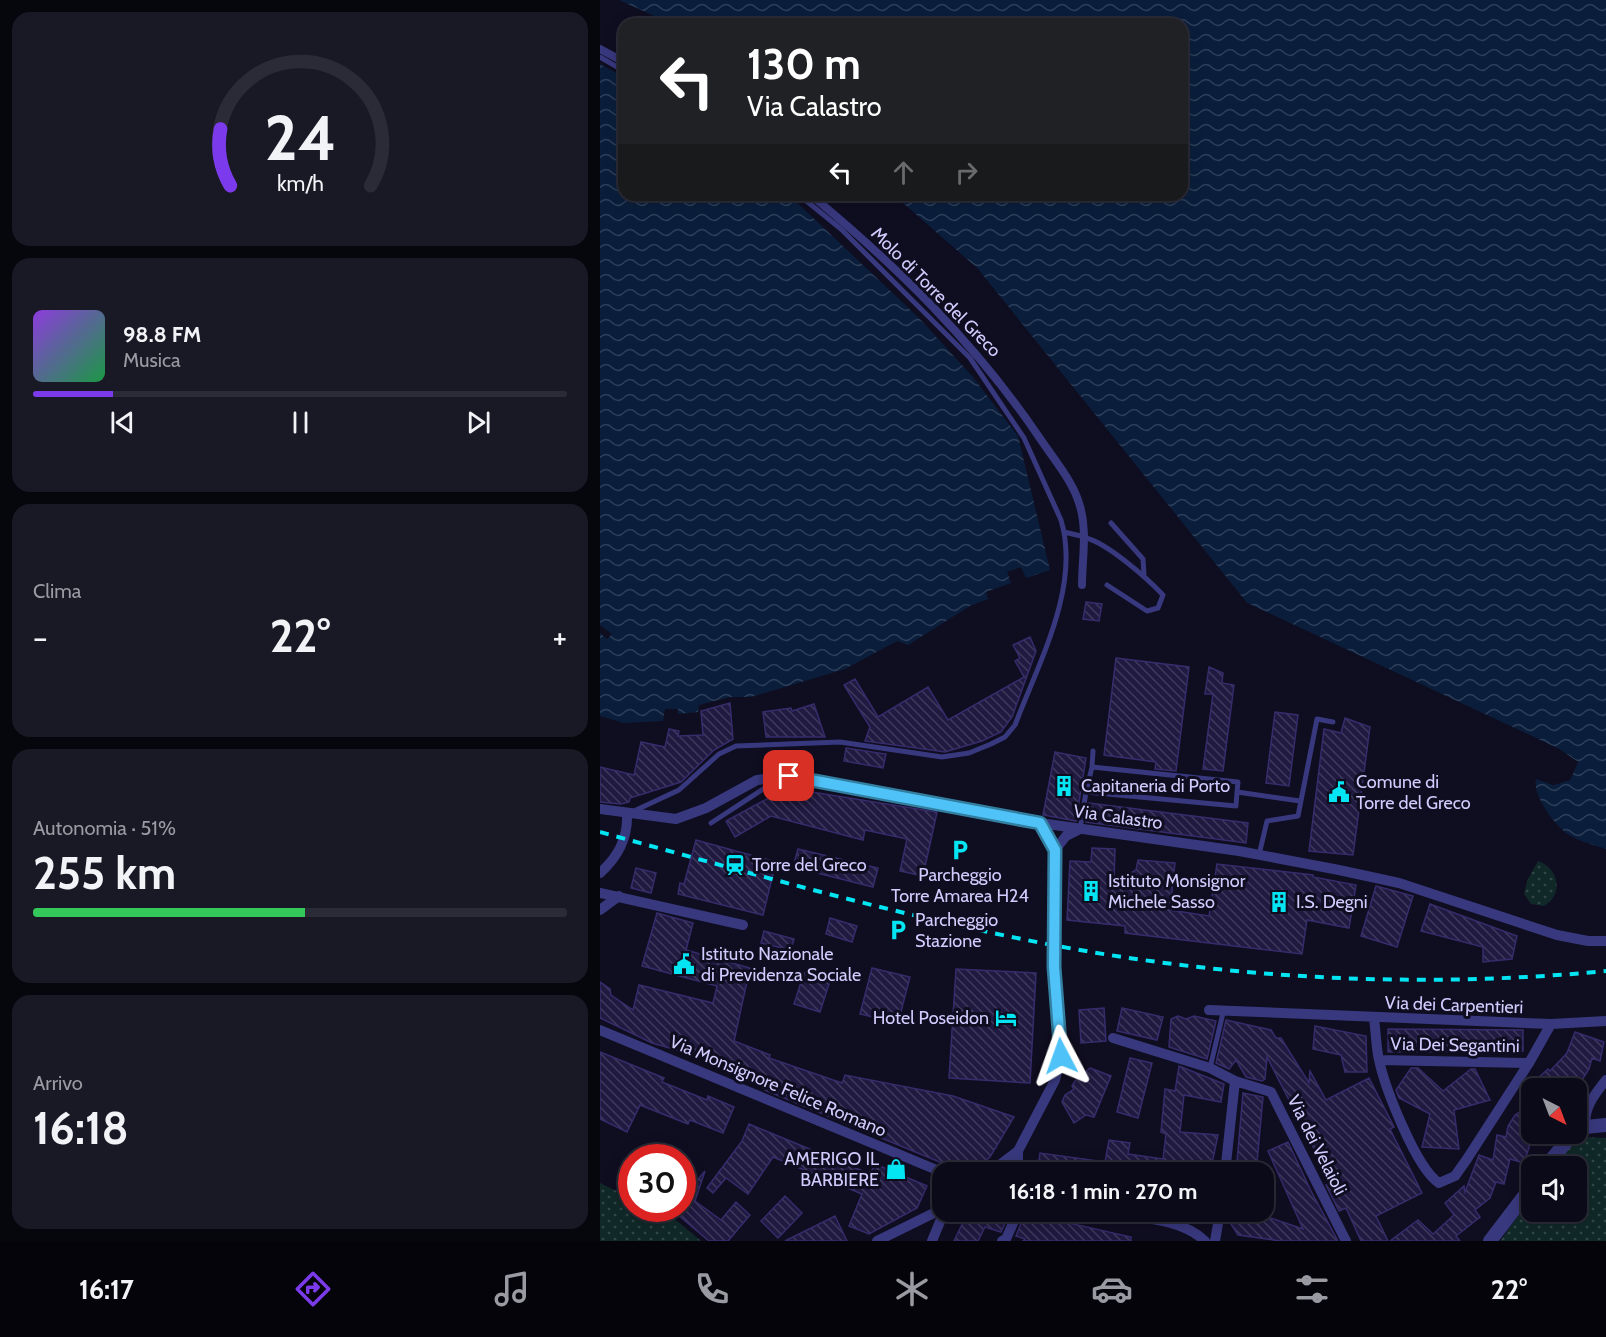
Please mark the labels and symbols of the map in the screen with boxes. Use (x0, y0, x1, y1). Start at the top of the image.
street label: Molo di Torre del Greco (866, 222, 1006, 362)
pin (763, 750, 814, 801)
place label: Comune di Torre del Greco (1356, 771, 1471, 814)
building icon: Capitaneria di Porto (1052, 774, 1076, 798)
place label: Capitaneria di Porto (1081, 775, 1230, 797)
public building icon: Comune di Torre del Greco (1327, 780, 1351, 804)
street label: Via Calastro (1072, 800, 1164, 834)
parking icon: Parcheggio Torre Amarea H24 (948, 838, 972, 862)
station icon: Torre del Greco (723, 853, 747, 877)
place label: Torre del Greco (752, 854, 867, 876)
place label: Parcheggio Torre Amarea H24 (891, 864, 1029, 907)
place label: Istituto Monsignor Michele Sasso (1108, 870, 1246, 913)
building icon: Istituto Monsignor Michele Sasso (1079, 879, 1103, 903)
building icon: I.S. Degni (1267, 890, 1291, 914)
place label: I.S. Degni (1296, 891, 1368, 913)
place label: Parcheggio Stazione (915, 909, 998, 952)
parking icon: Parcheggio Stazione (886, 918, 910, 942)
place label: Istituto Nazionale di Previdenza Sociale (701, 943, 861, 986)
public building icon: Istituto Nazionale di Previdenza Sociale (672, 952, 696, 976)
street label: Via dei Carpentieri (1384, 992, 1524, 1018)
hotel icon: Hotel Poseidon (994, 1006, 1018, 1030)
place label: Hotel Poseidon (873, 1007, 989, 1029)
position arrow (1029, 1024, 1093, 1088)
street label: Via Monsignore Felice Romano (666, 1030, 890, 1142)
street label: Via Dei Segantini (1390, 1033, 1520, 1057)
north arrow (1521, 1078, 1587, 1144)
street label: Via dei Velaioli (1282, 1091, 1352, 1199)
speed limit sign: 30 (618, 1144, 696, 1222)
place label: AMERIGO IL BARBIERE (784, 1148, 879, 1191)
shop icon: AMERIGO IL BARBIERE (884, 1157, 908, 1181)

